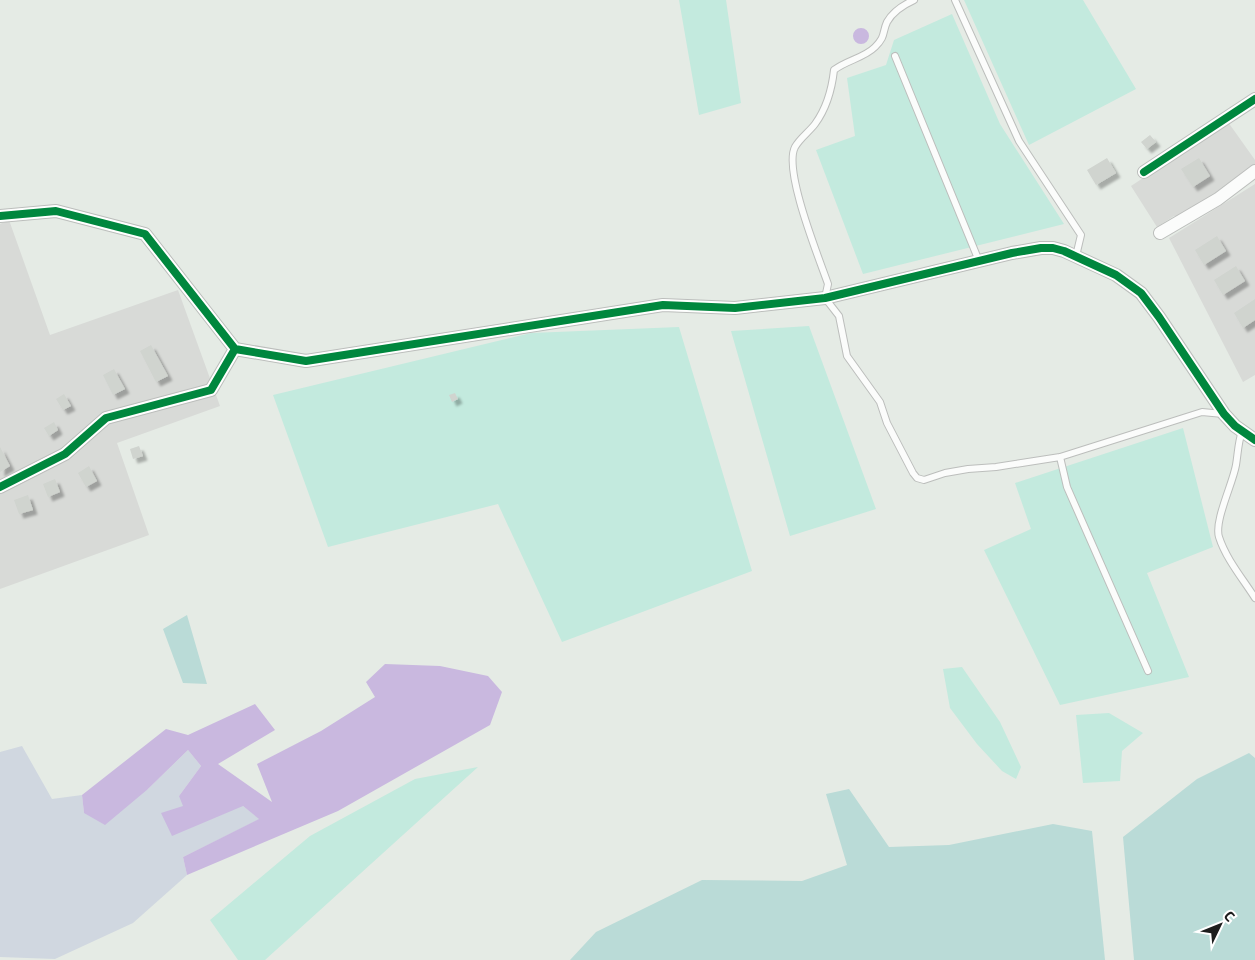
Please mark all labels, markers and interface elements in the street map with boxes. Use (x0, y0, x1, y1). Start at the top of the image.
north arrow (1195, 900, 1245, 950)
text: С (1221, 907, 1239, 925)

